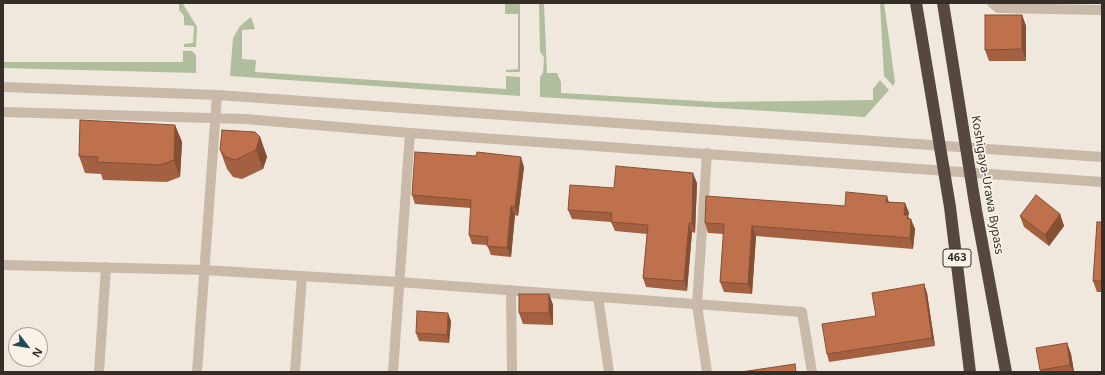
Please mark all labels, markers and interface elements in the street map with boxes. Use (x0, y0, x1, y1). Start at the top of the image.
street label: Koshigaya-Urawa Bypass (968, 114, 1006, 256)
road number: 463 (943, 249, 971, 267)
north arrow (8, 327, 48, 367)
text: N (29, 345, 47, 361)

